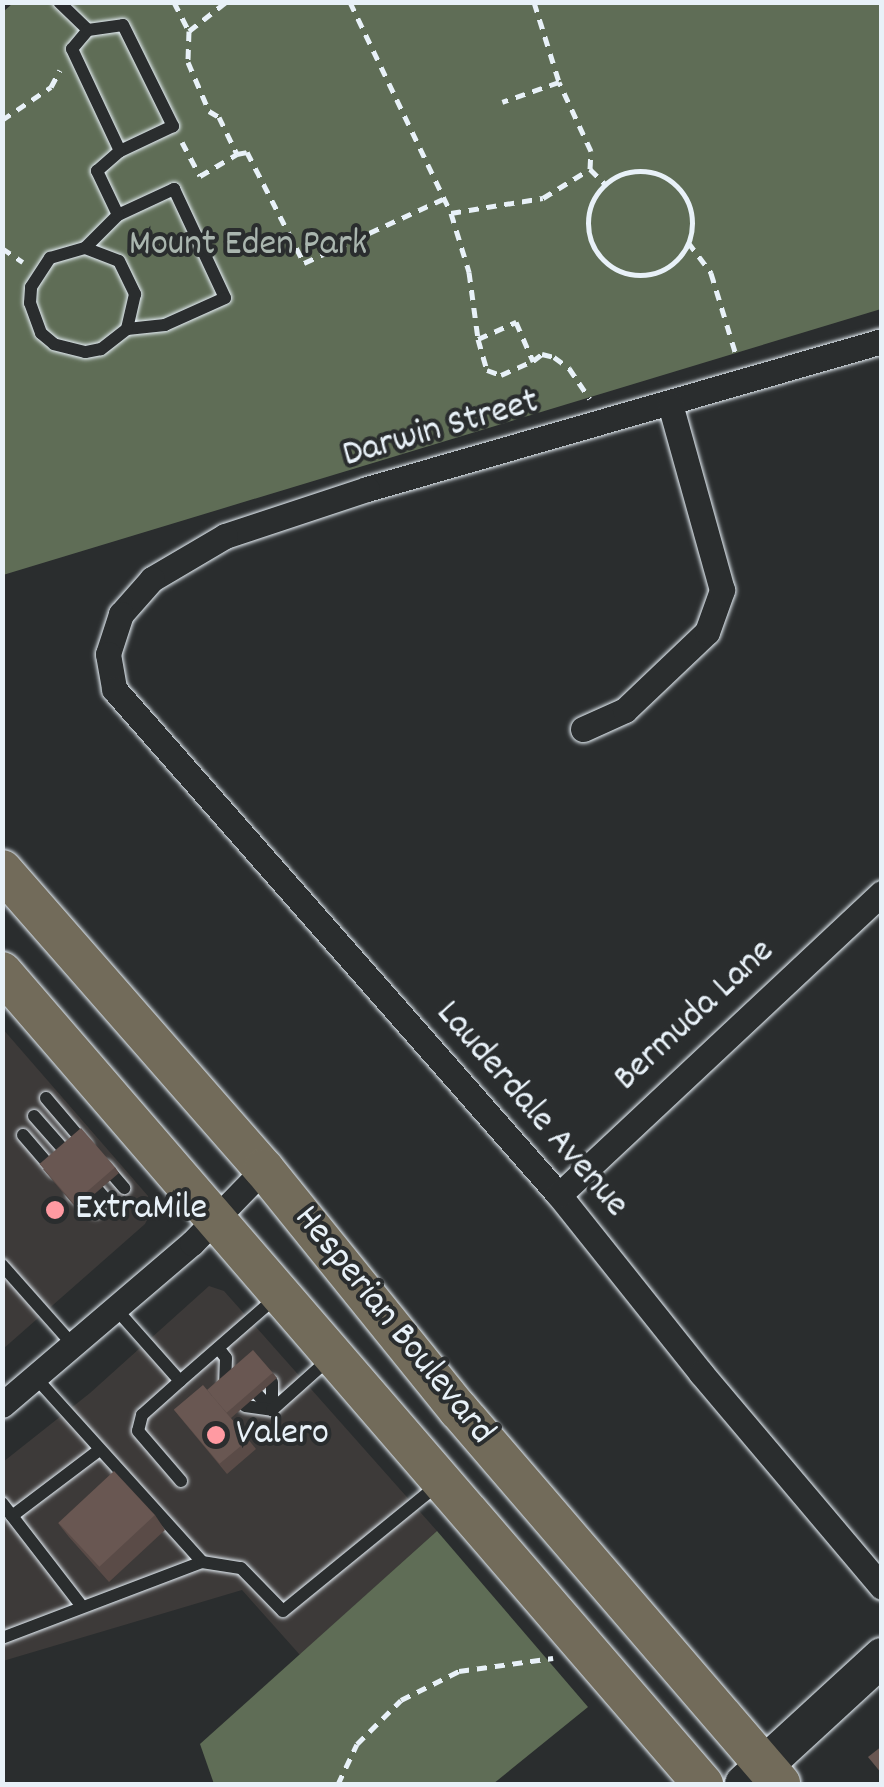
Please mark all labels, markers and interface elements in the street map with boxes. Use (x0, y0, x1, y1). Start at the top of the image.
park label: Mount Eden Park (129, 223, 367, 269)
street label: Darwin Street (338, 380, 544, 480)
street label: Bermuda Lane (605, 930, 785, 1102)
street label: Lauderdale Avenue (424, 992, 638, 1228)
place label: ExtraMile (75, 1187, 207, 1233)
street label: Hesperian Boulevard (283, 1197, 503, 1455)
marker: ExtraMile (44, 1199, 66, 1221)
place label: Valero (236, 1412, 329, 1458)
marker: Valero (205, 1424, 227, 1446)

